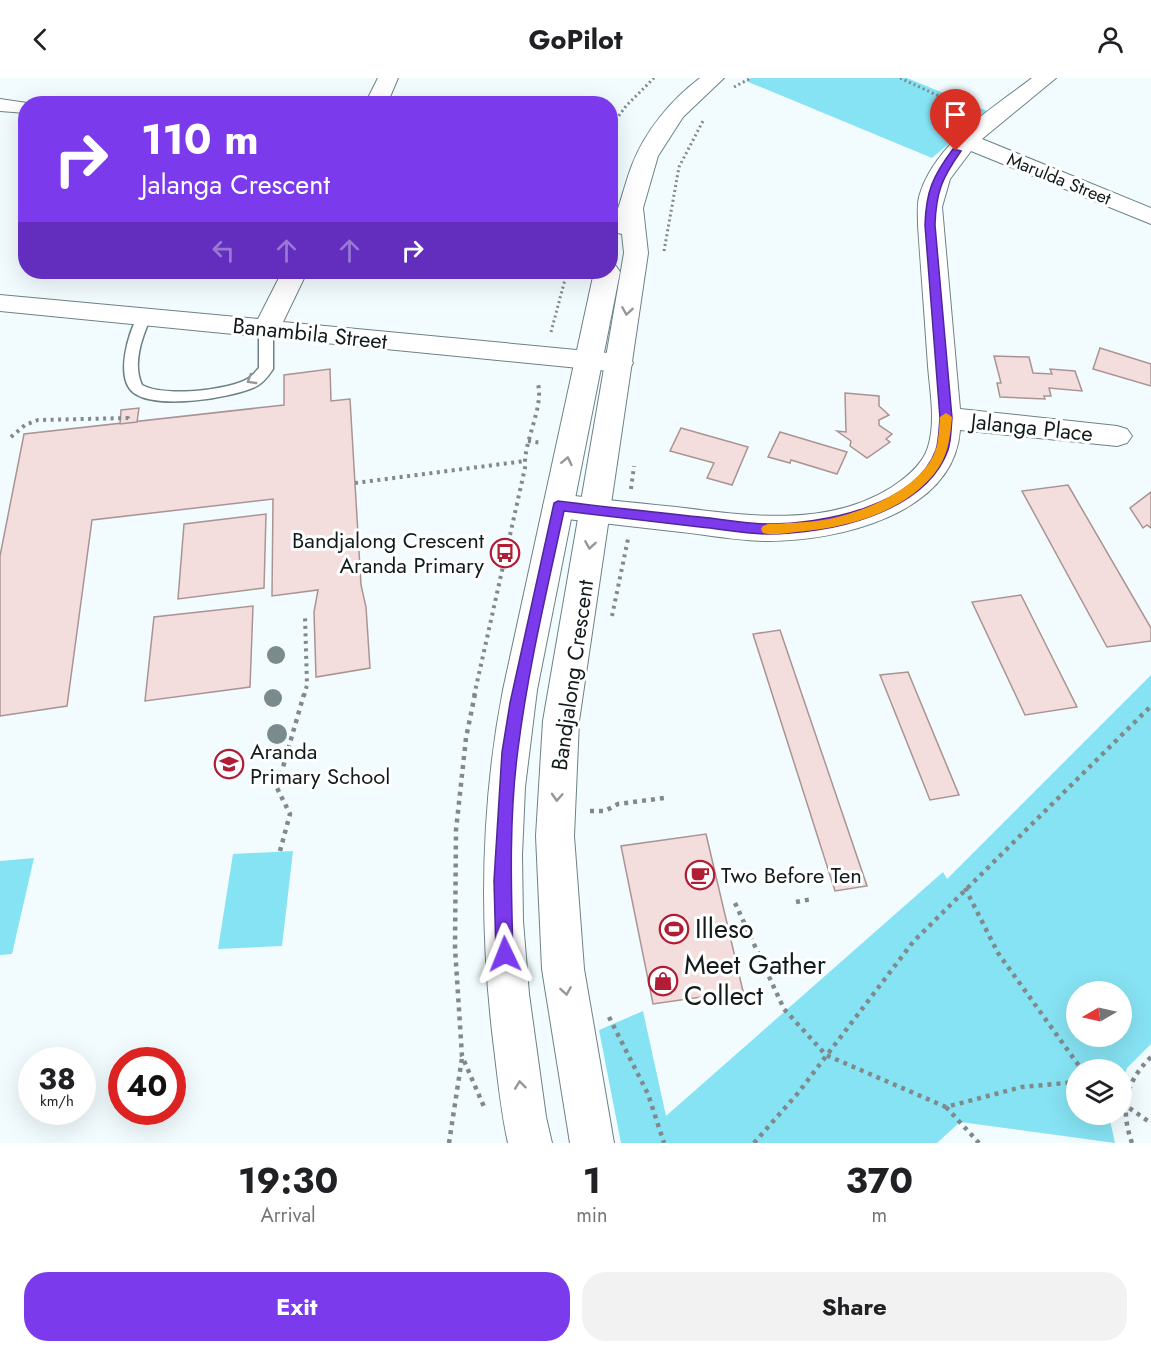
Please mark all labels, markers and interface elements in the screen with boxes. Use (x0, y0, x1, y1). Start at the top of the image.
text: GoPilot (529, 20, 623, 59)
icon: back (24, 23, 57, 56)
icon: person (1094, 23, 1127, 56)
pin (930, 89, 981, 151)
icon: arrive (939, 98, 972, 131)
text: 110 m (141, 109, 259, 170)
icon: right (42, 120, 120, 198)
street label: Marulda Street (1003, 146, 1116, 212)
text: Jalanga Crescent (141, 165, 330, 204)
icon: left (207, 234, 240, 267)
icon: ahead (270, 234, 303, 267)
icon: ahead (333, 234, 366, 267)
icon: right (396, 234, 429, 267)
one-way arrow (622, 306, 634, 316)
street label: Banambila Street (231, 309, 390, 357)
one-way arrow (247, 373, 258, 384)
street label: Jalanga Place (967, 404, 1095, 449)
one-way arrow (560, 456, 573, 466)
place label: Bandjalong Crescent Aranda Primary (292, 524, 485, 581)
bus stop icon: Bandjalong Crescent Aranda Primary (489, 537, 521, 569)
one-way arrow (584, 540, 596, 550)
street label: Bandjalong Crescent (543, 577, 601, 772)
place label: Aranda Primary School (250, 735, 390, 792)
school or university icon: Aranda Primary School (213, 748, 245, 780)
one-way arrow (551, 792, 564, 801)
cafe icon: Two Before Ten (684, 859, 716, 891)
place label: Two Before Ten (721, 859, 862, 891)
place label: Illeso (695, 909, 754, 948)
sports icon: Illeso (658, 913, 690, 945)
position arrow (473, 922, 537, 986)
place label: Meet Gather Collect (684, 945, 827, 1015)
shop icon: Meet Gather Collect (647, 965, 679, 997)
north arrow (1066, 981, 1132, 1047)
map controls (1066, 981, 1132, 1125)
one-way arrow (559, 986, 572, 996)
speed limit sign: 40 (108, 1047, 186, 1125)
text: 38 (38, 1057, 76, 1100)
button: layers (1066, 1059, 1132, 1125)
one-way arrow (515, 1081, 527, 1090)
text: km/h (40, 1090, 74, 1112)
text: 19:30 (238, 1154, 338, 1206)
text: 1 (583, 1154, 601, 1206)
text: 370 (846, 1154, 913, 1206)
text: Arrival (261, 1201, 316, 1230)
text: min (576, 1201, 608, 1230)
text: m (871, 1201, 887, 1230)
button: Exit (24, 1272, 570, 1341)
button: Share (582, 1272, 1127, 1341)

